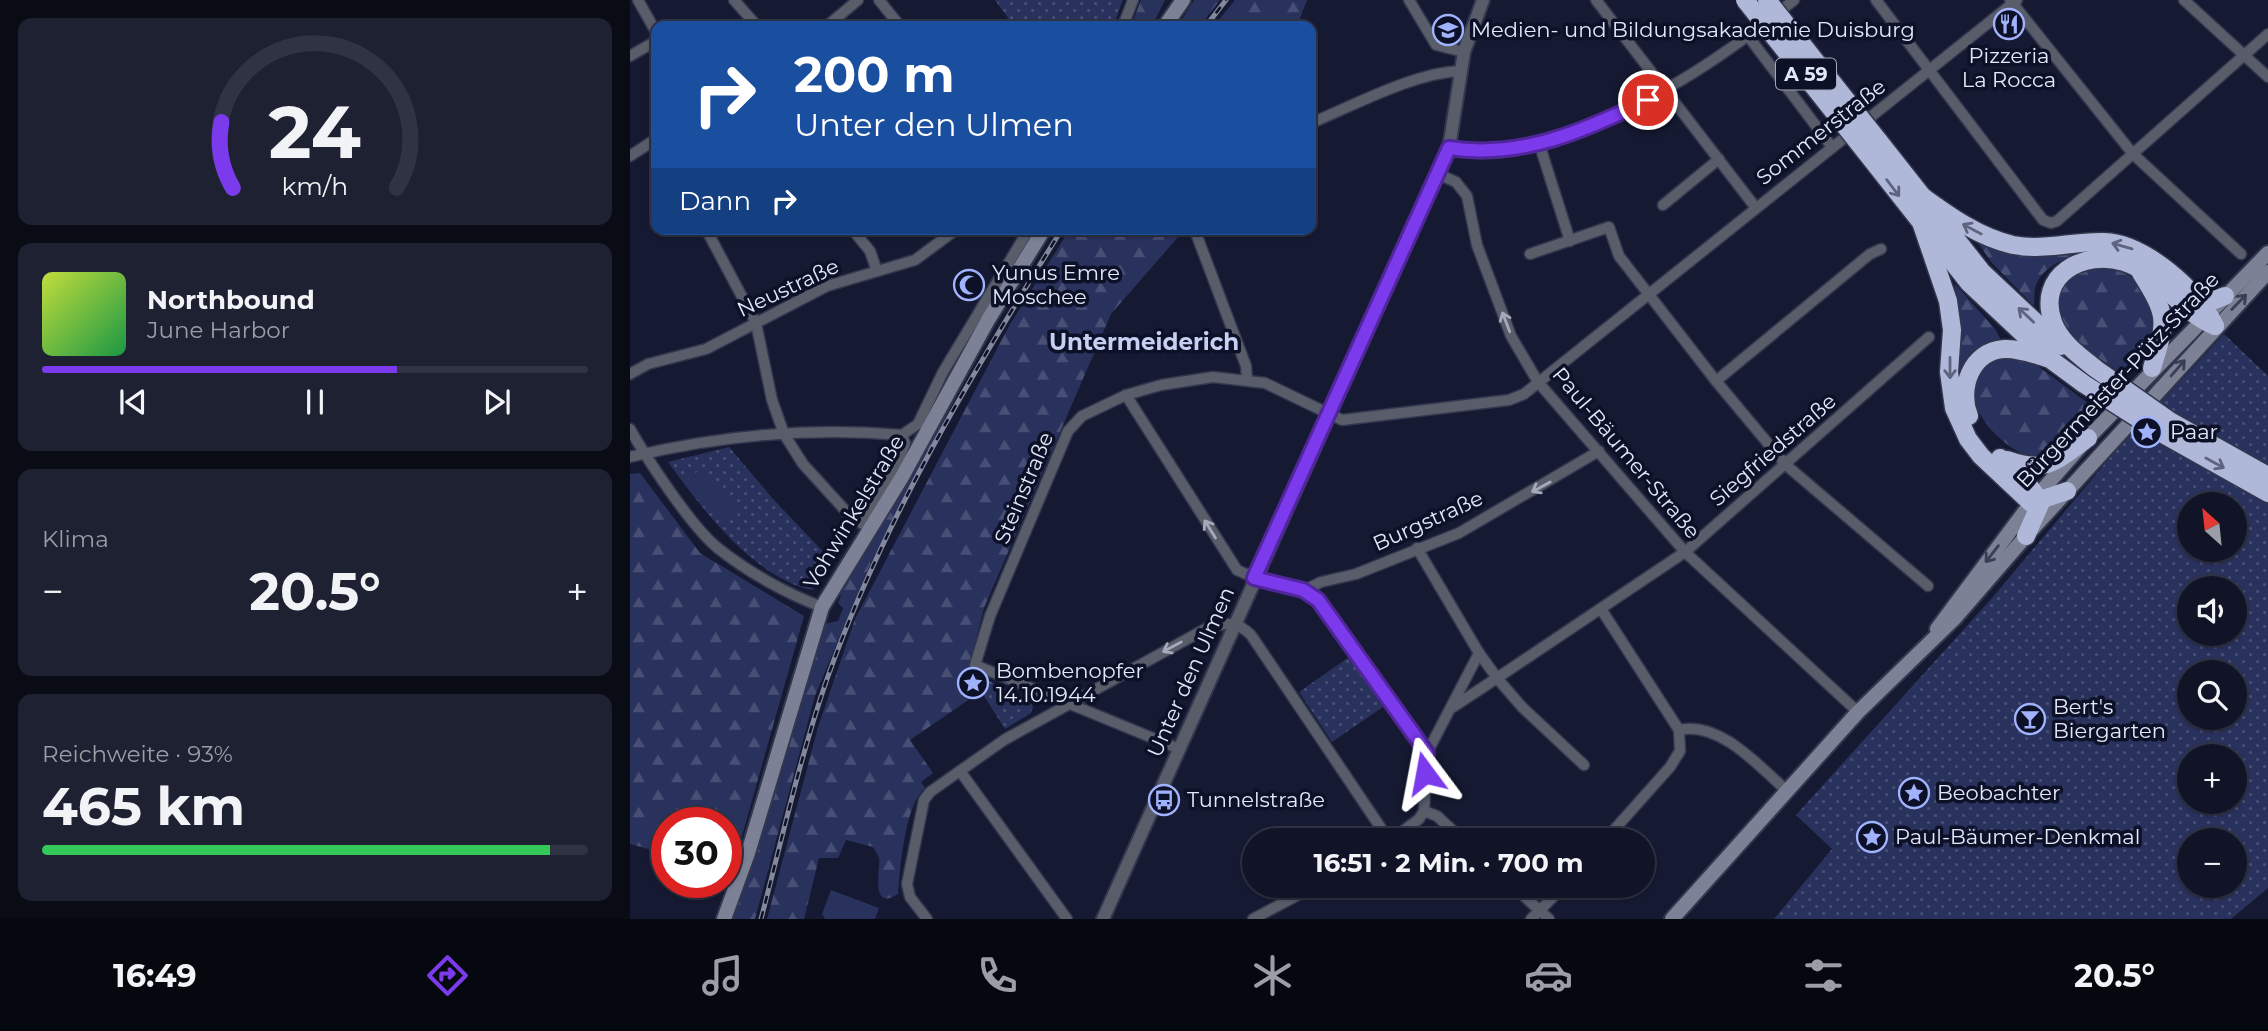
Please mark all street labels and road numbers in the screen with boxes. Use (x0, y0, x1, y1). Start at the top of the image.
road number: A 59 (1776, 58, 1836, 90)
street label: Sommerstraße (1751, 73, 1890, 190)
street label: Neustraße (733, 253, 843, 322)
street label: Bürgermeister-Pütz-Straße (2011, 267, 2224, 492)
street label: Paul-Bäumer-Straße (1547, 362, 1705, 544)
street label: Siegfriedstraße (1704, 388, 1841, 511)
street label: Steinstraße (989, 428, 1058, 547)
street label: Vohwinkelstraße (798, 430, 909, 593)
street label: Burgstraße (1369, 485, 1487, 556)
street label: Unter den Ulmen (1142, 583, 1239, 761)

